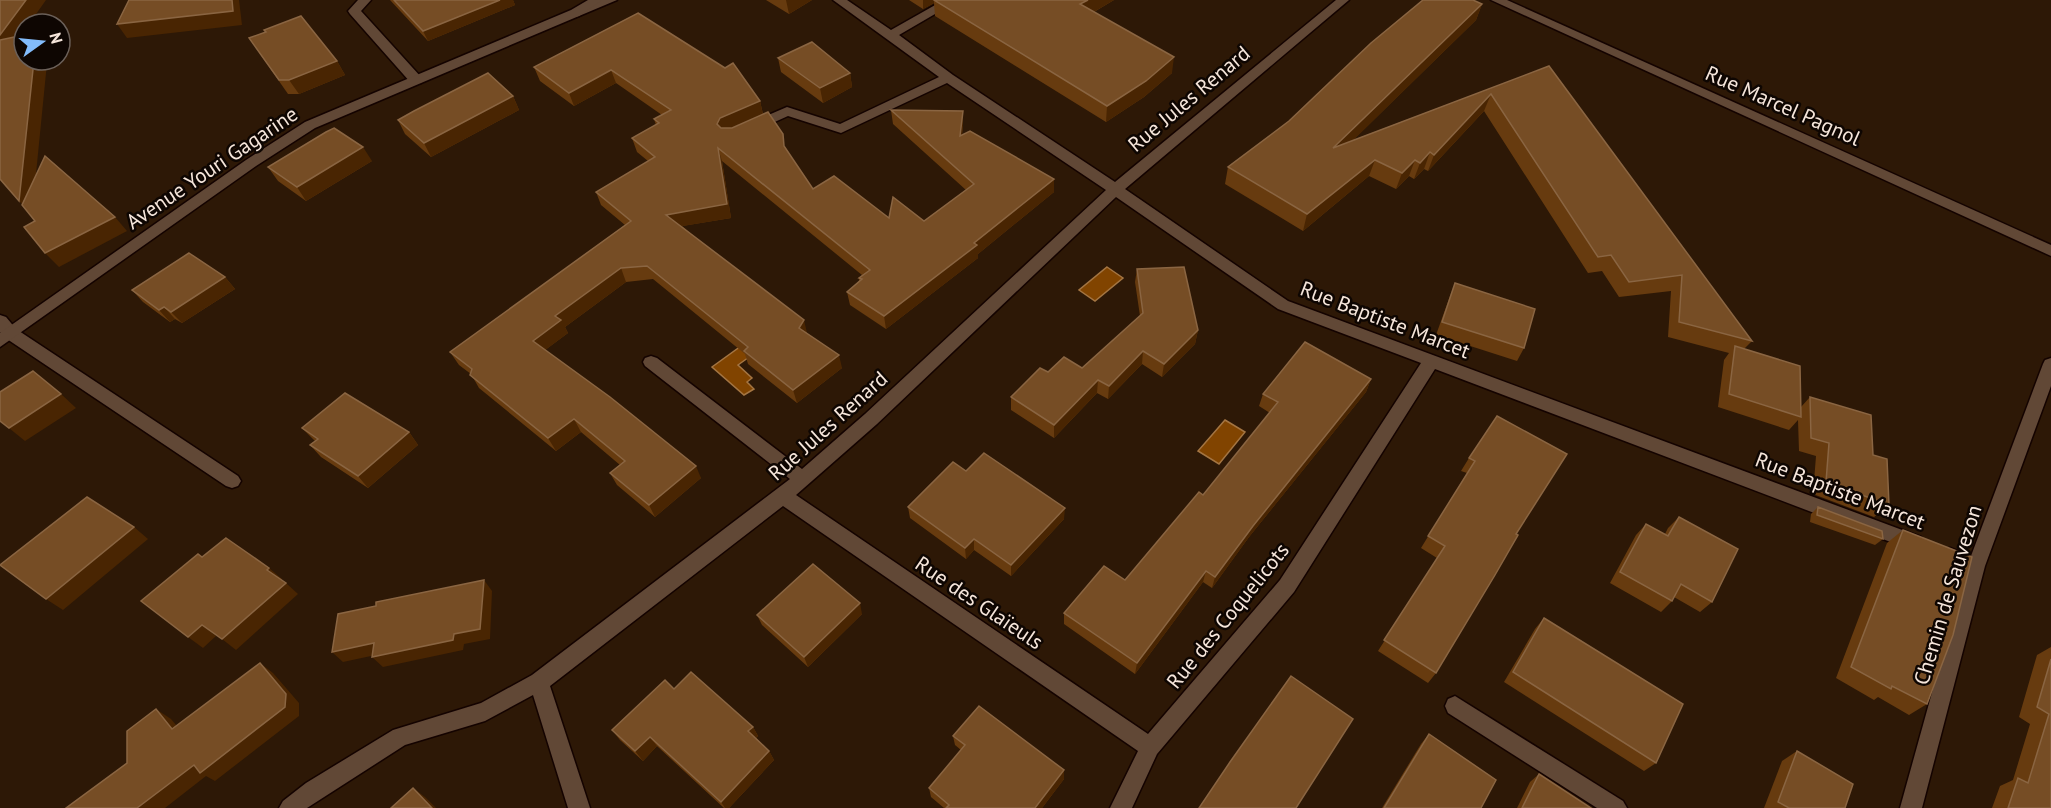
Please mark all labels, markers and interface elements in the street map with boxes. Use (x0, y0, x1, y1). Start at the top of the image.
north arrow (12, 12, 72, 72)
text: N (45, 30, 68, 46)
street label: Rue Jules Renard (1122, 40, 1255, 158)
street label: Rue Marcel Pagnol (1701, 59, 1865, 152)
street label: Avenue Youri Gagarine (121, 100, 303, 235)
street label: Rue Baptiste Marcet (1296, 275, 1474, 364)
street label: Rue Jules Renard (763, 365, 893, 486)
street label: Rue Baptiste Marcet (1751, 446, 1929, 535)
street label: Chemin de Sauvezon (1907, 502, 1988, 688)
street label: Rue des Coquelicots (1160, 537, 1295, 694)
street label: Rue des Glaïeuls (910, 550, 1048, 655)

